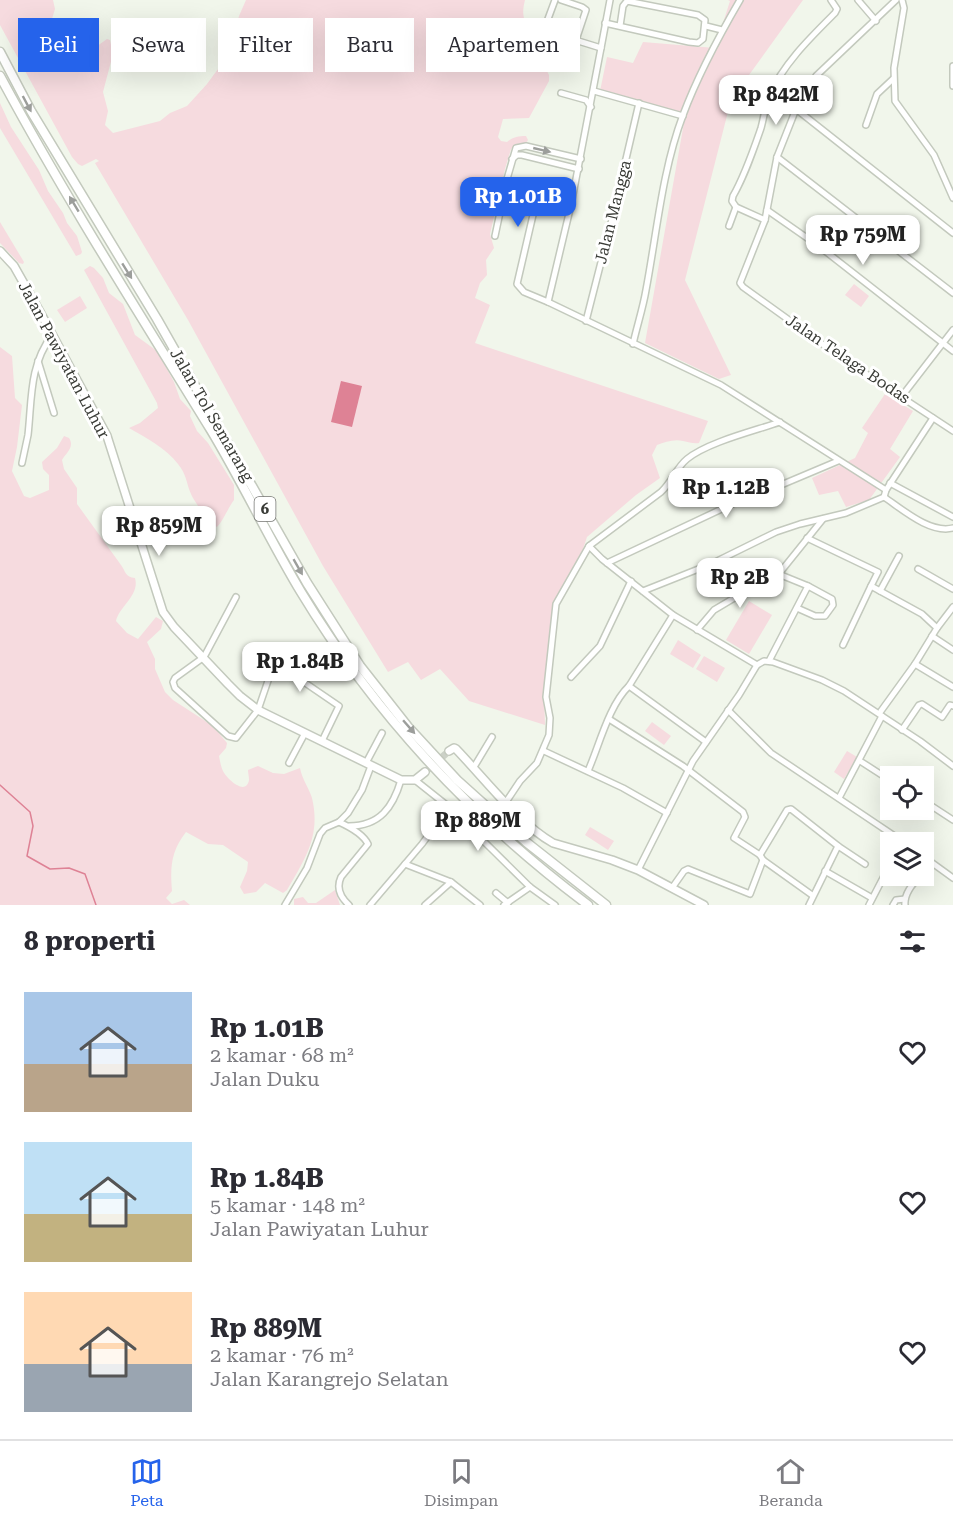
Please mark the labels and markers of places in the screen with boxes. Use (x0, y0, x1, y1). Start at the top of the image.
pin: Rp 842M (721, 75, 831, 126)
pin: Rp 1.01B (456, 177, 580, 228)
pin: Rp 759M (808, 215, 918, 266)
pin: Rp 1.12B (664, 468, 788, 519)
pin: Rp 859M (104, 506, 214, 557)
pin: Rp 2B (698, 558, 782, 609)
pin: Rp 1.84B (238, 642, 362, 693)
pin: Rp 889M (423, 801, 533, 852)

